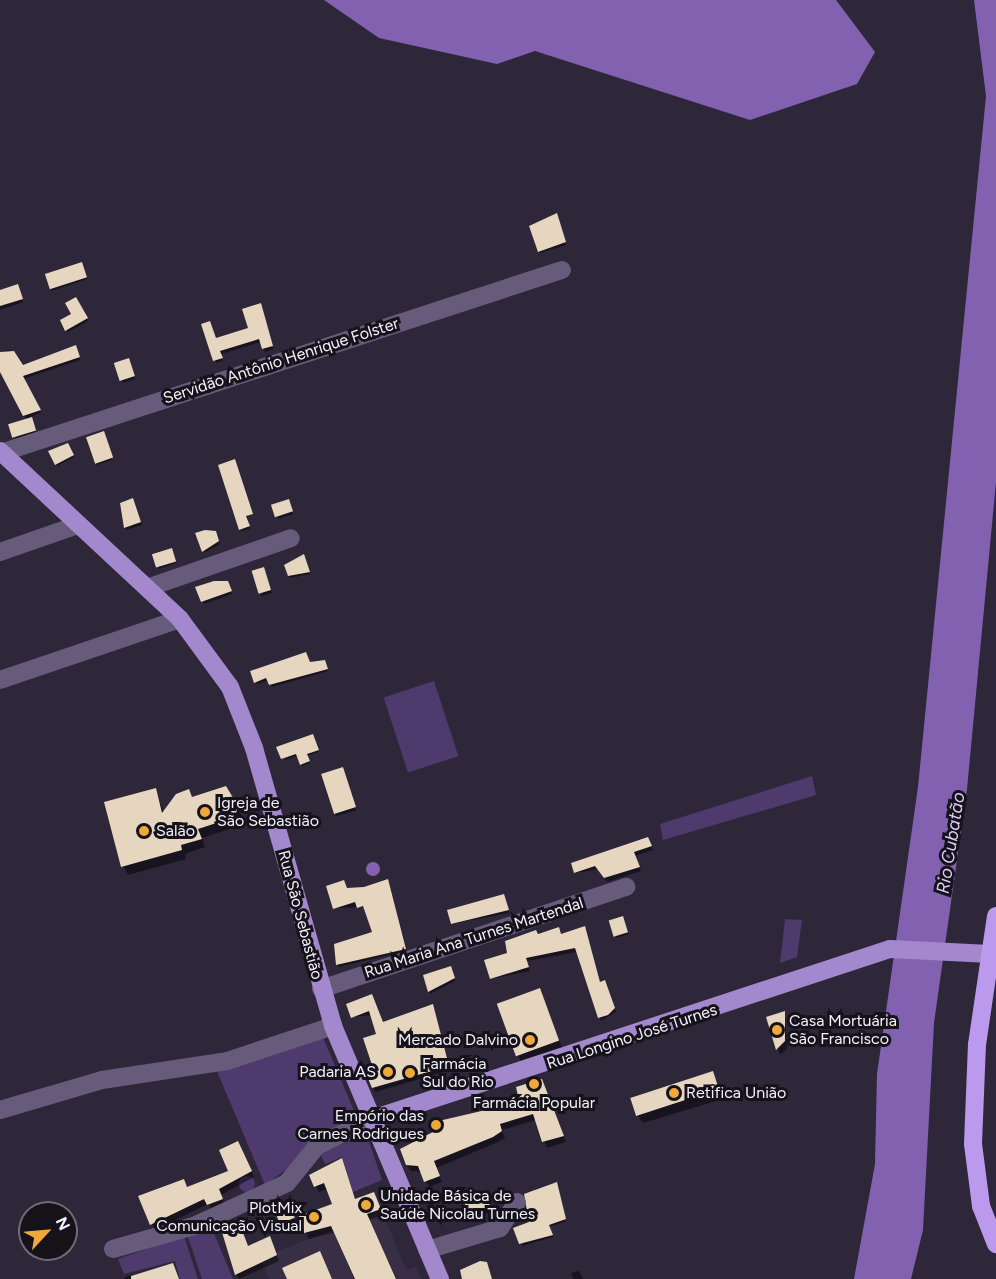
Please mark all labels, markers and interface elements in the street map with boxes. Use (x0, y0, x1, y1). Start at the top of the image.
street label: Servidão Antônio Henrique Folster (161, 314, 401, 408)
water label: Rio Cubatão (932, 791, 970, 895)
place label: Igreja de São Sebastião (217, 793, 319, 831)
marker: Igreja de São Sebastião (198, 805, 212, 819)
place label: Salão (156, 821, 195, 841)
marker: Salão (137, 824, 151, 838)
street label: Rua São Sebastião (274, 848, 326, 982)
street label: Rua Maria Ana Turnes Martendal (362, 893, 586, 983)
street label: Rua Longino José Turnes (544, 1000, 720, 1074)
place label: Casa Mortuária São Francisco (789, 1011, 897, 1049)
marker: Casa Mortuária São Francisco (770, 1023, 784, 1037)
place label: Mercado Dalvino (398, 1030, 518, 1050)
marker: Mercado Dalvino (523, 1033, 537, 1047)
place label: Farmácia Sul do Rio (422, 1054, 494, 1092)
place label: Padaria AS (299, 1062, 376, 1082)
marker: Padaria AS (381, 1065, 395, 1079)
marker: Farmácia Sul do Rio (403, 1066, 417, 1080)
marker: Farmácia Popular (527, 1077, 541, 1091)
place label: Retifica União (686, 1083, 786, 1103)
marker: Retifica União (667, 1086, 681, 1100)
place label: Farmácia Popular (473, 1093, 595, 1113)
place label: Empório das Carnes Rodrigues (298, 1106, 424, 1144)
marker: Empório das Carnes Rodrigues (429, 1118, 443, 1132)
place label: Unidade Básica de Saúde Nicolau Turnes (380, 1186, 535, 1224)
marker: Unidade Básica de Saúde Nicolau Turnes (357, 1196, 375, 1214)
place label: PlotMix Comunicação Visual (156, 1198, 302, 1236)
north arrow (18, 1201, 78, 1261)
marker: PlotMix Comunicação Visual (307, 1210, 321, 1224)
text: N (52, 1214, 74, 1233)

